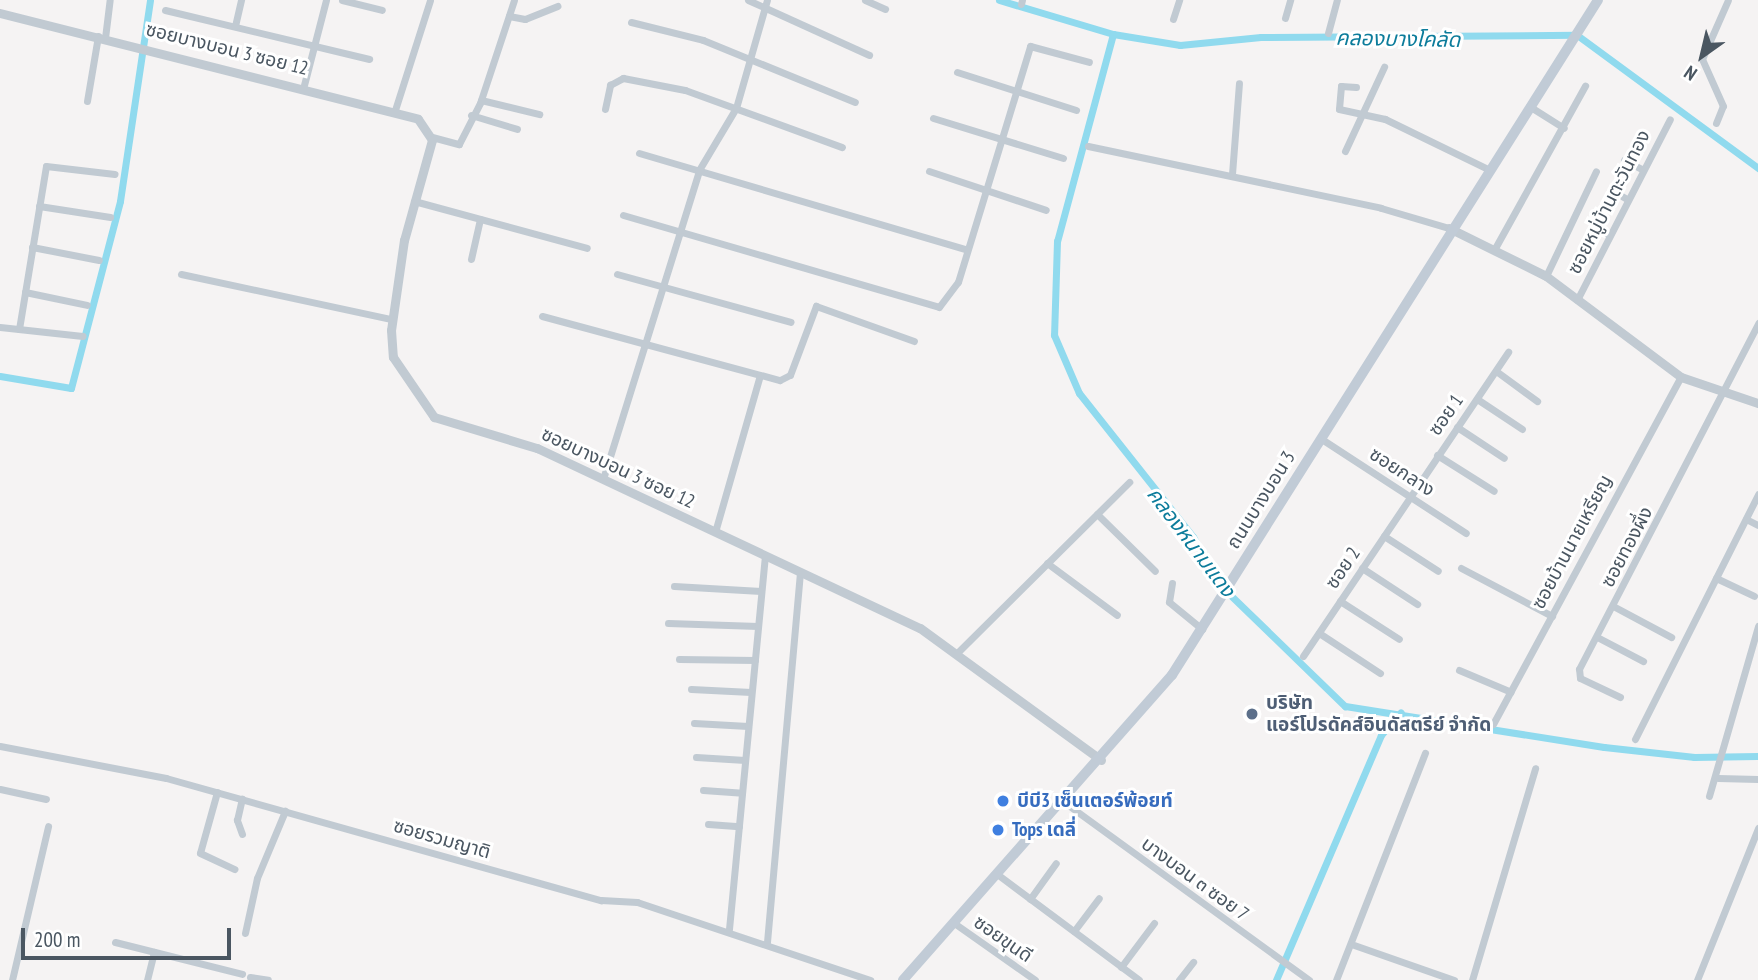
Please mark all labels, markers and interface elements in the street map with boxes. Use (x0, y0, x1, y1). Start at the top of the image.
street label: ซอยบางบอน 3 ซอย 12 (143, 18, 311, 80)
north arrow (1667, 21, 1737, 91)
water label: คลองบางโคลัด (1335, 25, 1461, 53)
text: N (1679, 61, 1701, 86)
street label: ซอยหมู่บ้านตะวันทอง (1563, 126, 1655, 278)
street label: ซอย 1 (1424, 390, 1468, 440)
street label: ซอยบางบอน 3 ซอย 12 (538, 422, 698, 514)
street label: ซอยกลาง (1365, 443, 1439, 501)
street label: ถนนบางบอน 3 (1222, 447, 1300, 553)
street label: ซอยบ้านนายเหรียญ (1527, 471, 1617, 613)
water label: คลองหนามแดง (1142, 482, 1240, 602)
street label: ซอยทองผึ่ง (1596, 503, 1658, 591)
street label: ซอย 2 (1321, 543, 1365, 593)
place label: บริษัท แอร์โปรดัคส์อินดัสตรีย์ จำกัด (1266, 692, 1491, 736)
marker: บริษัท แอร์โปรดัคส์อินดัสตรีย์ จำกัด (1244, 706, 1260, 722)
place label: บีบี3 เซ็นเตอร์พ้อยท์ (1017, 790, 1173, 812)
marker: บีบี3 เซ็นเตอร์พ้อยท์ (995, 793, 1011, 809)
street label: ซอยรวมญาติ (391, 814, 493, 864)
place label: Tops เดลี่ (1012, 819, 1076, 841)
marker: Tops เดลี่ (990, 822, 1006, 838)
street label: บางบอน ๓ ซอย 7 (1137, 832, 1253, 926)
street label: ซอยขุนดี (969, 911, 1037, 967)
scale bar (24, 914, 234, 958)
text: 200 m (34, 926, 80, 953)

